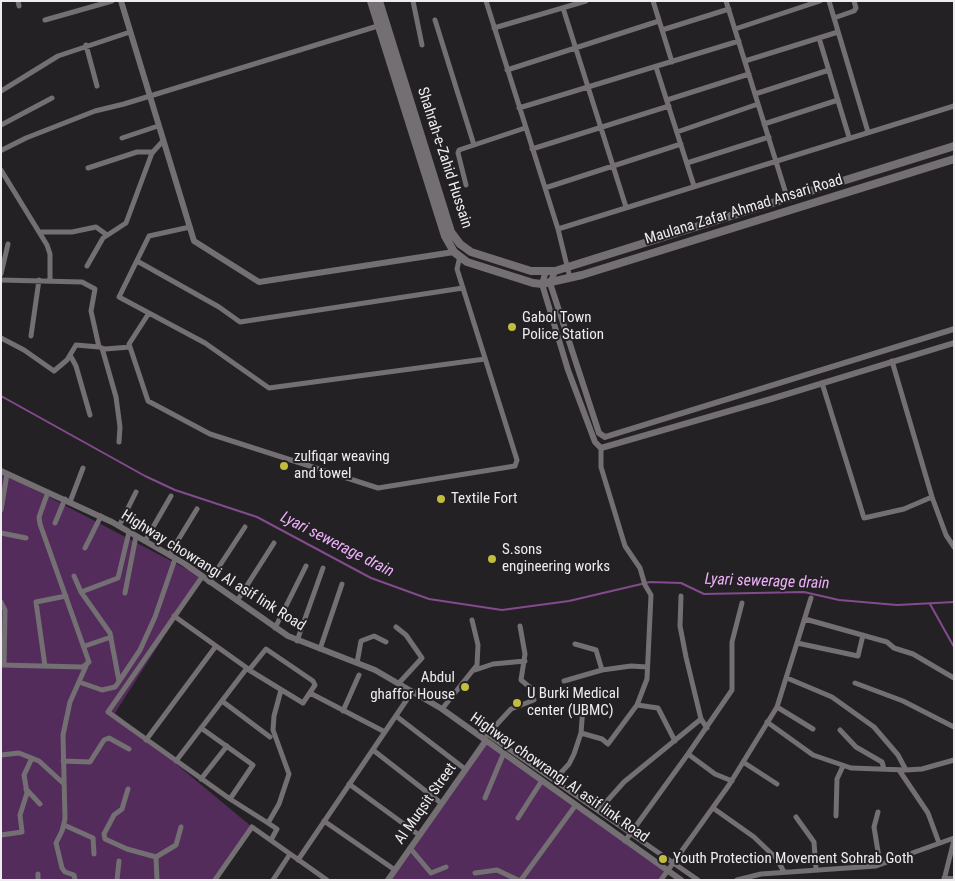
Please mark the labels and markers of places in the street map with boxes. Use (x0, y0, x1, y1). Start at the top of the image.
place label: Gabol Town Police Station (522, 309, 604, 344)
marker: Gabol Town Police Station (506, 321, 518, 333)
place label: zulfiqar weaving and towel (294, 448, 390, 483)
marker: zulfiqar weaving and towel (278, 460, 290, 472)
place label: Textile Fort (451, 490, 517, 508)
marker: Textile Fort (435, 493, 447, 505)
place label: S.sons engineering works (502, 541, 610, 576)
marker: S.sons engineering works (486, 553, 498, 565)
place label: Abdul ghaffor House (370, 669, 455, 704)
marker: Abdul ghaffor House (459, 681, 471, 693)
place label: U Burki Medical center (UBMC) (527, 685, 619, 720)
marker: U Burki Medical center (UBMC) (511, 697, 523, 709)
place label: Youth Protection Movement Sohrab Goth (673, 850, 914, 868)
marker: Youth Protection Movement Sohrab Goth (657, 853, 669, 865)

